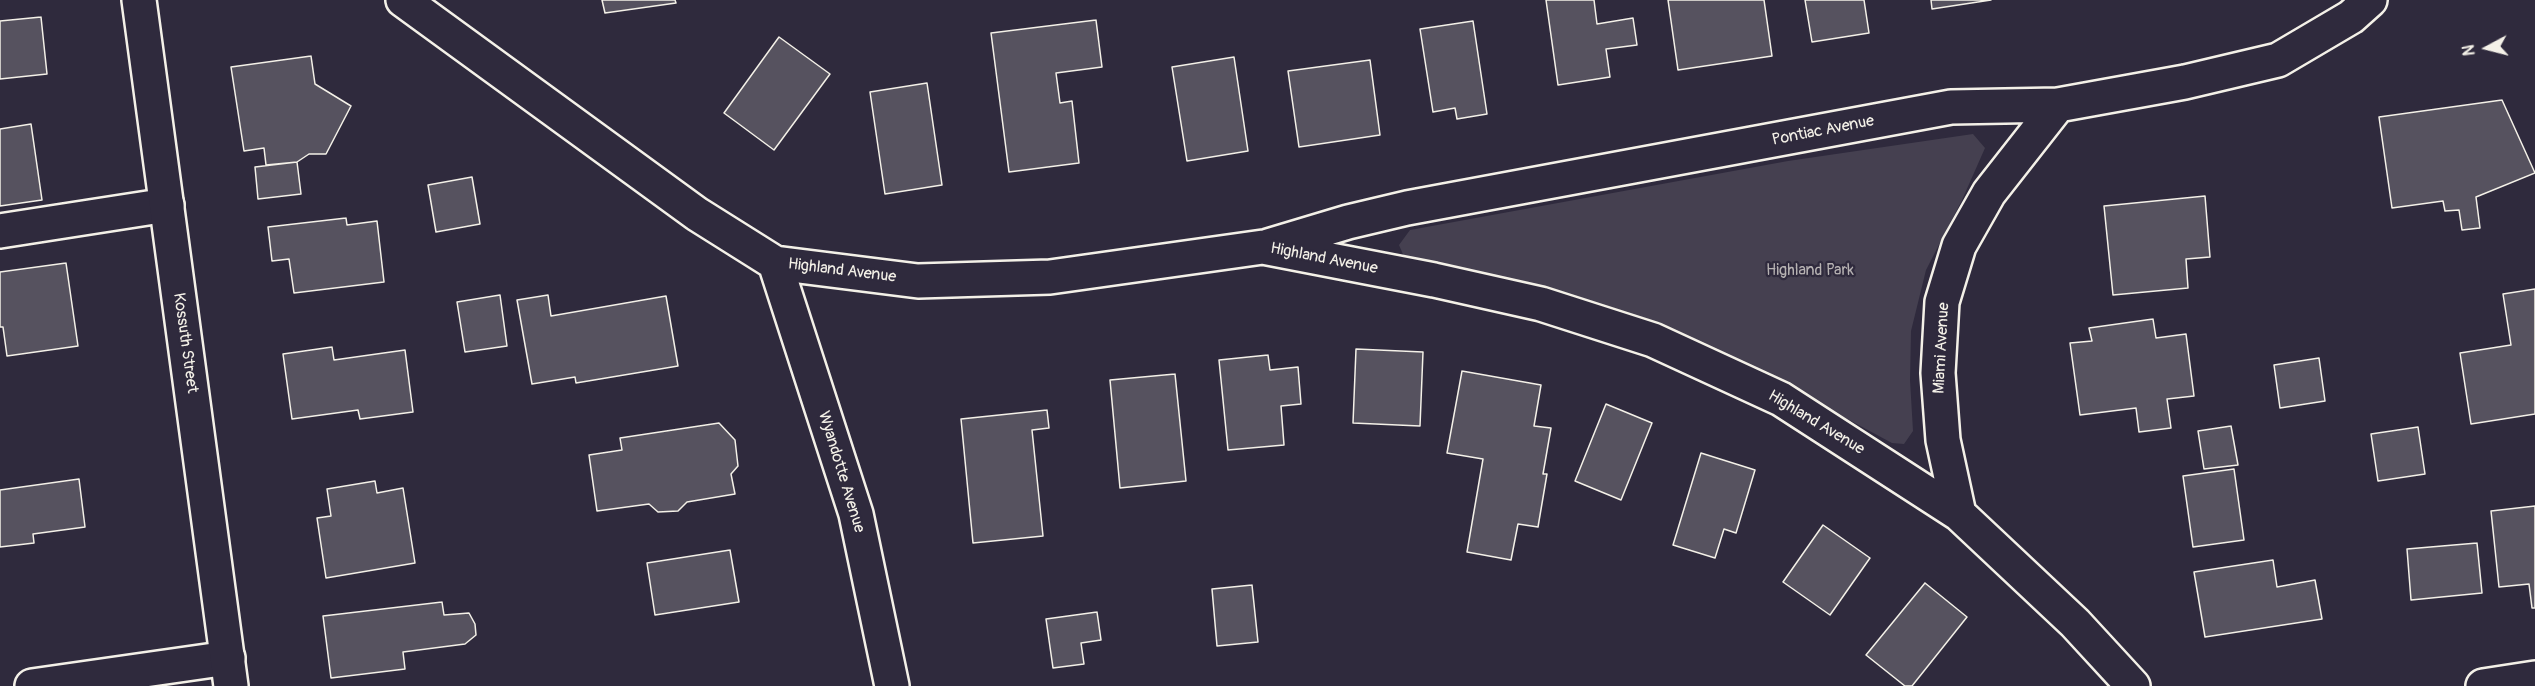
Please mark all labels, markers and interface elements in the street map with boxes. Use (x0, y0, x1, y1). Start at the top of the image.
north arrow (2457, 18, 2517, 78)
text: N (2459, 44, 2480, 57)
street label: Pontiac Avenue (1770, 112, 1876, 150)
street label: Highland Avenue (1269, 239, 1379, 279)
street label: Highland Avenue (787, 255, 897, 287)
park label: Highland Park (1766, 261, 1854, 281)
street label: Kossuth Street (168, 292, 202, 394)
street label: Miami Avenue (1930, 302, 1954, 394)
street label: Highland Avenue (1764, 387, 1868, 459)
street label: Wyandotte Avenue (813, 409, 869, 535)

